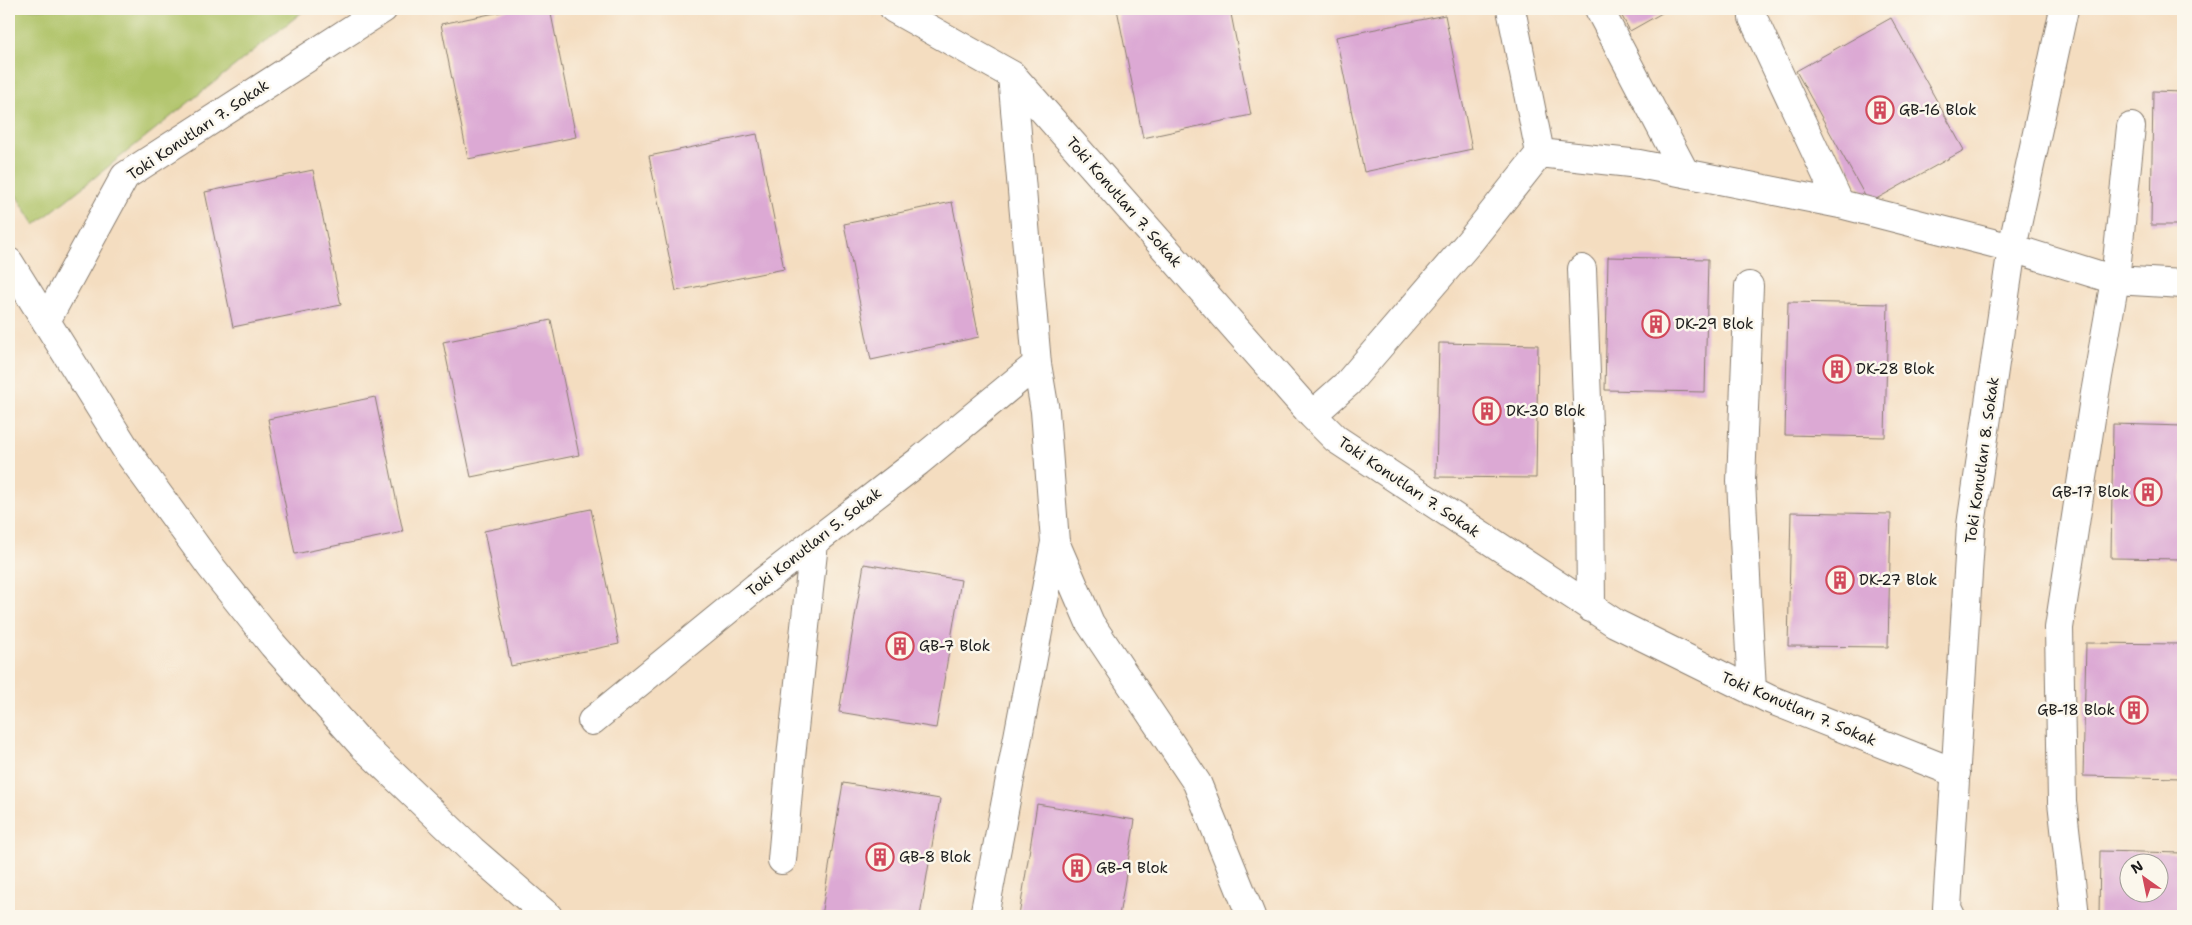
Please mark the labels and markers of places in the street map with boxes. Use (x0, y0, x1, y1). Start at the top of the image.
building icon: GB-16 Blok (1865, 95, 1895, 125)
place label: GB-16 Blok (1899, 100, 1977, 120)
building icon: DK-29 Blok (1641, 309, 1671, 339)
place label: DK-29 Blok (1675, 314, 1754, 334)
building icon: DK-28 Blok (1822, 354, 1852, 384)
place label: DK-28 Blok (1856, 359, 1935, 379)
building icon: DK-30 Blok (1472, 396, 1502, 426)
place label: DK-30 Blok (1506, 401, 1585, 421)
building icon: GB-17 Blok (2133, 477, 2163, 507)
place label: GB-17 Blok (2052, 482, 2129, 502)
building icon: DK-27 Blok (1825, 565, 1855, 595)
place label: DK-27 Blok (1859, 570, 1937, 590)
building icon: GB-7 Blok (885, 631, 915, 661)
place label: GB-7 Blok (919, 636, 990, 656)
building icon: GB-18 Blok (2119, 695, 2149, 725)
place label: GB-18 Blok (2037, 700, 2115, 720)
building icon: GB-8 Blok (865, 842, 895, 872)
place label: GB-8 Blok (899, 847, 971, 867)
building icon: GB-9 Blok (1062, 853, 1092, 883)
place label: GB-9 Blok (1096, 858, 1168, 878)

